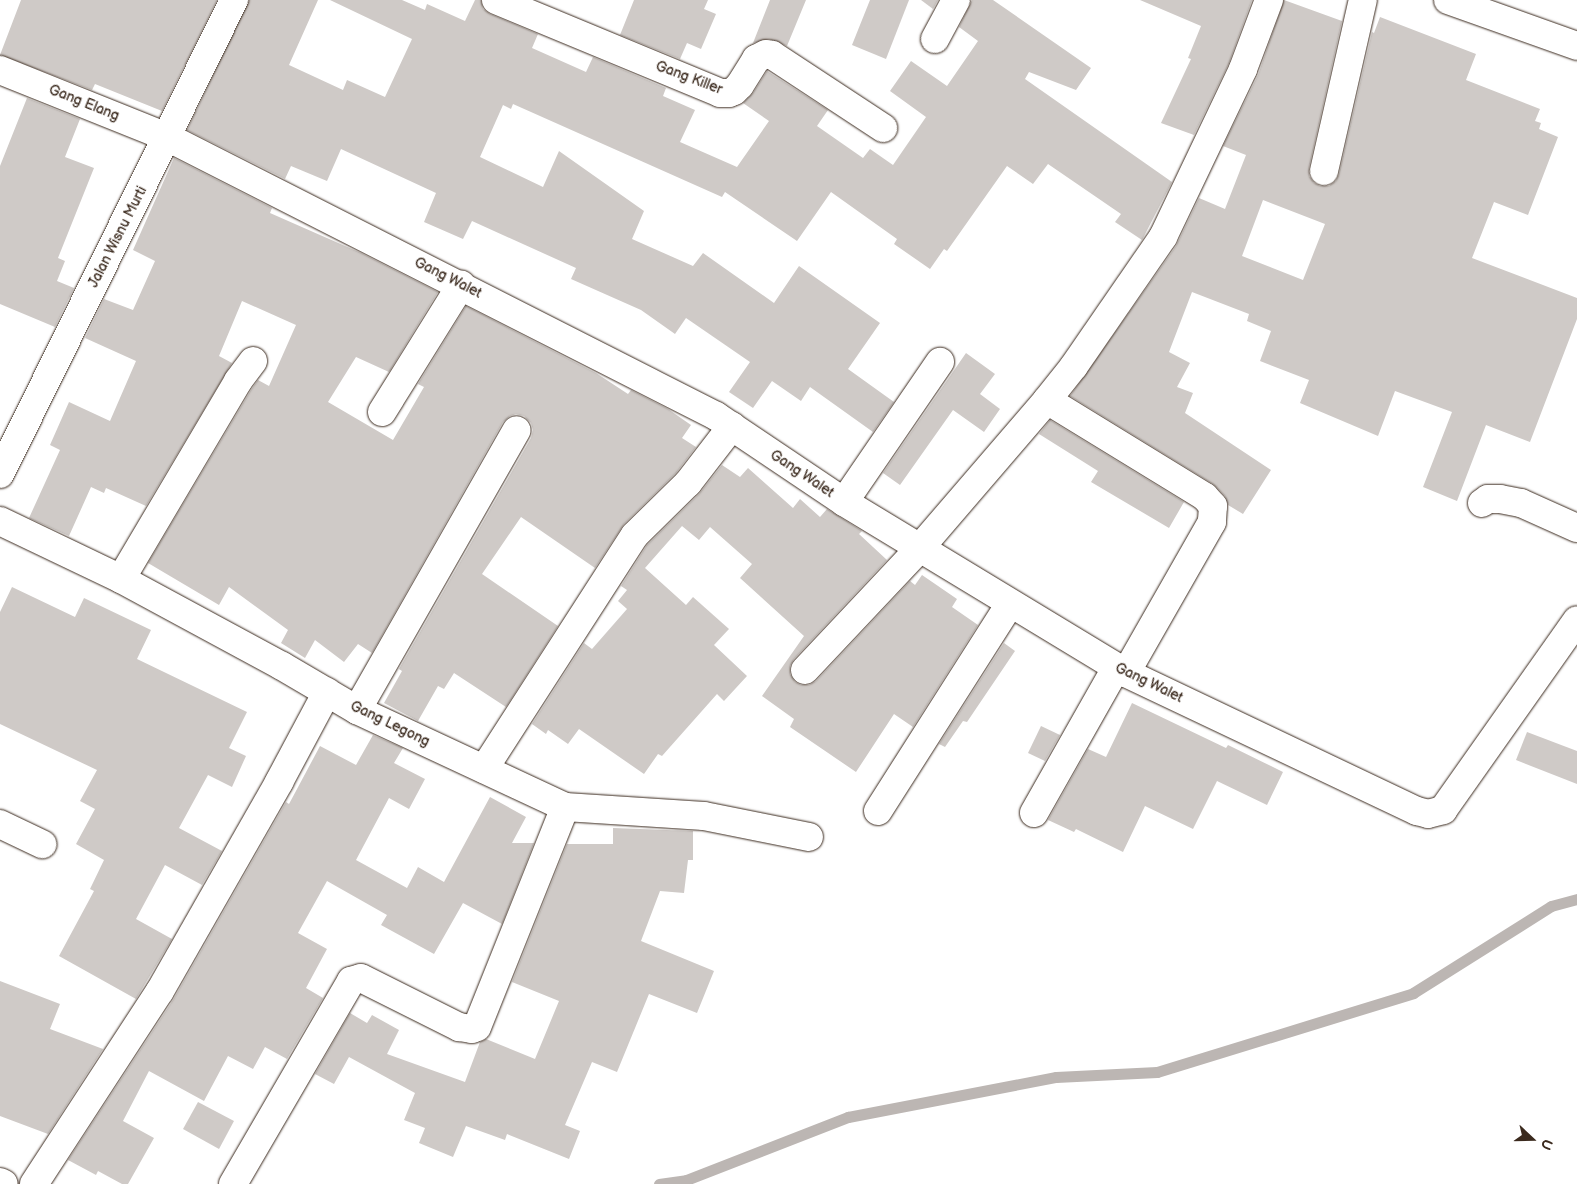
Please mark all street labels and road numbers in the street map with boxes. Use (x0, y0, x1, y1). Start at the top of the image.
street label: Gang Killer (653, 58, 725, 98)
street label: Gang Elang (46, 81, 122, 125)
street label: Jalan Wisnu Murti (85, 183, 151, 291)
street label: Gang Walet (411, 254, 485, 302)
street label: Gang Walet (767, 446, 837, 502)
street label: Gang Walet (1112, 659, 1186, 707)
street label: Gang Legong (348, 698, 432, 750)

